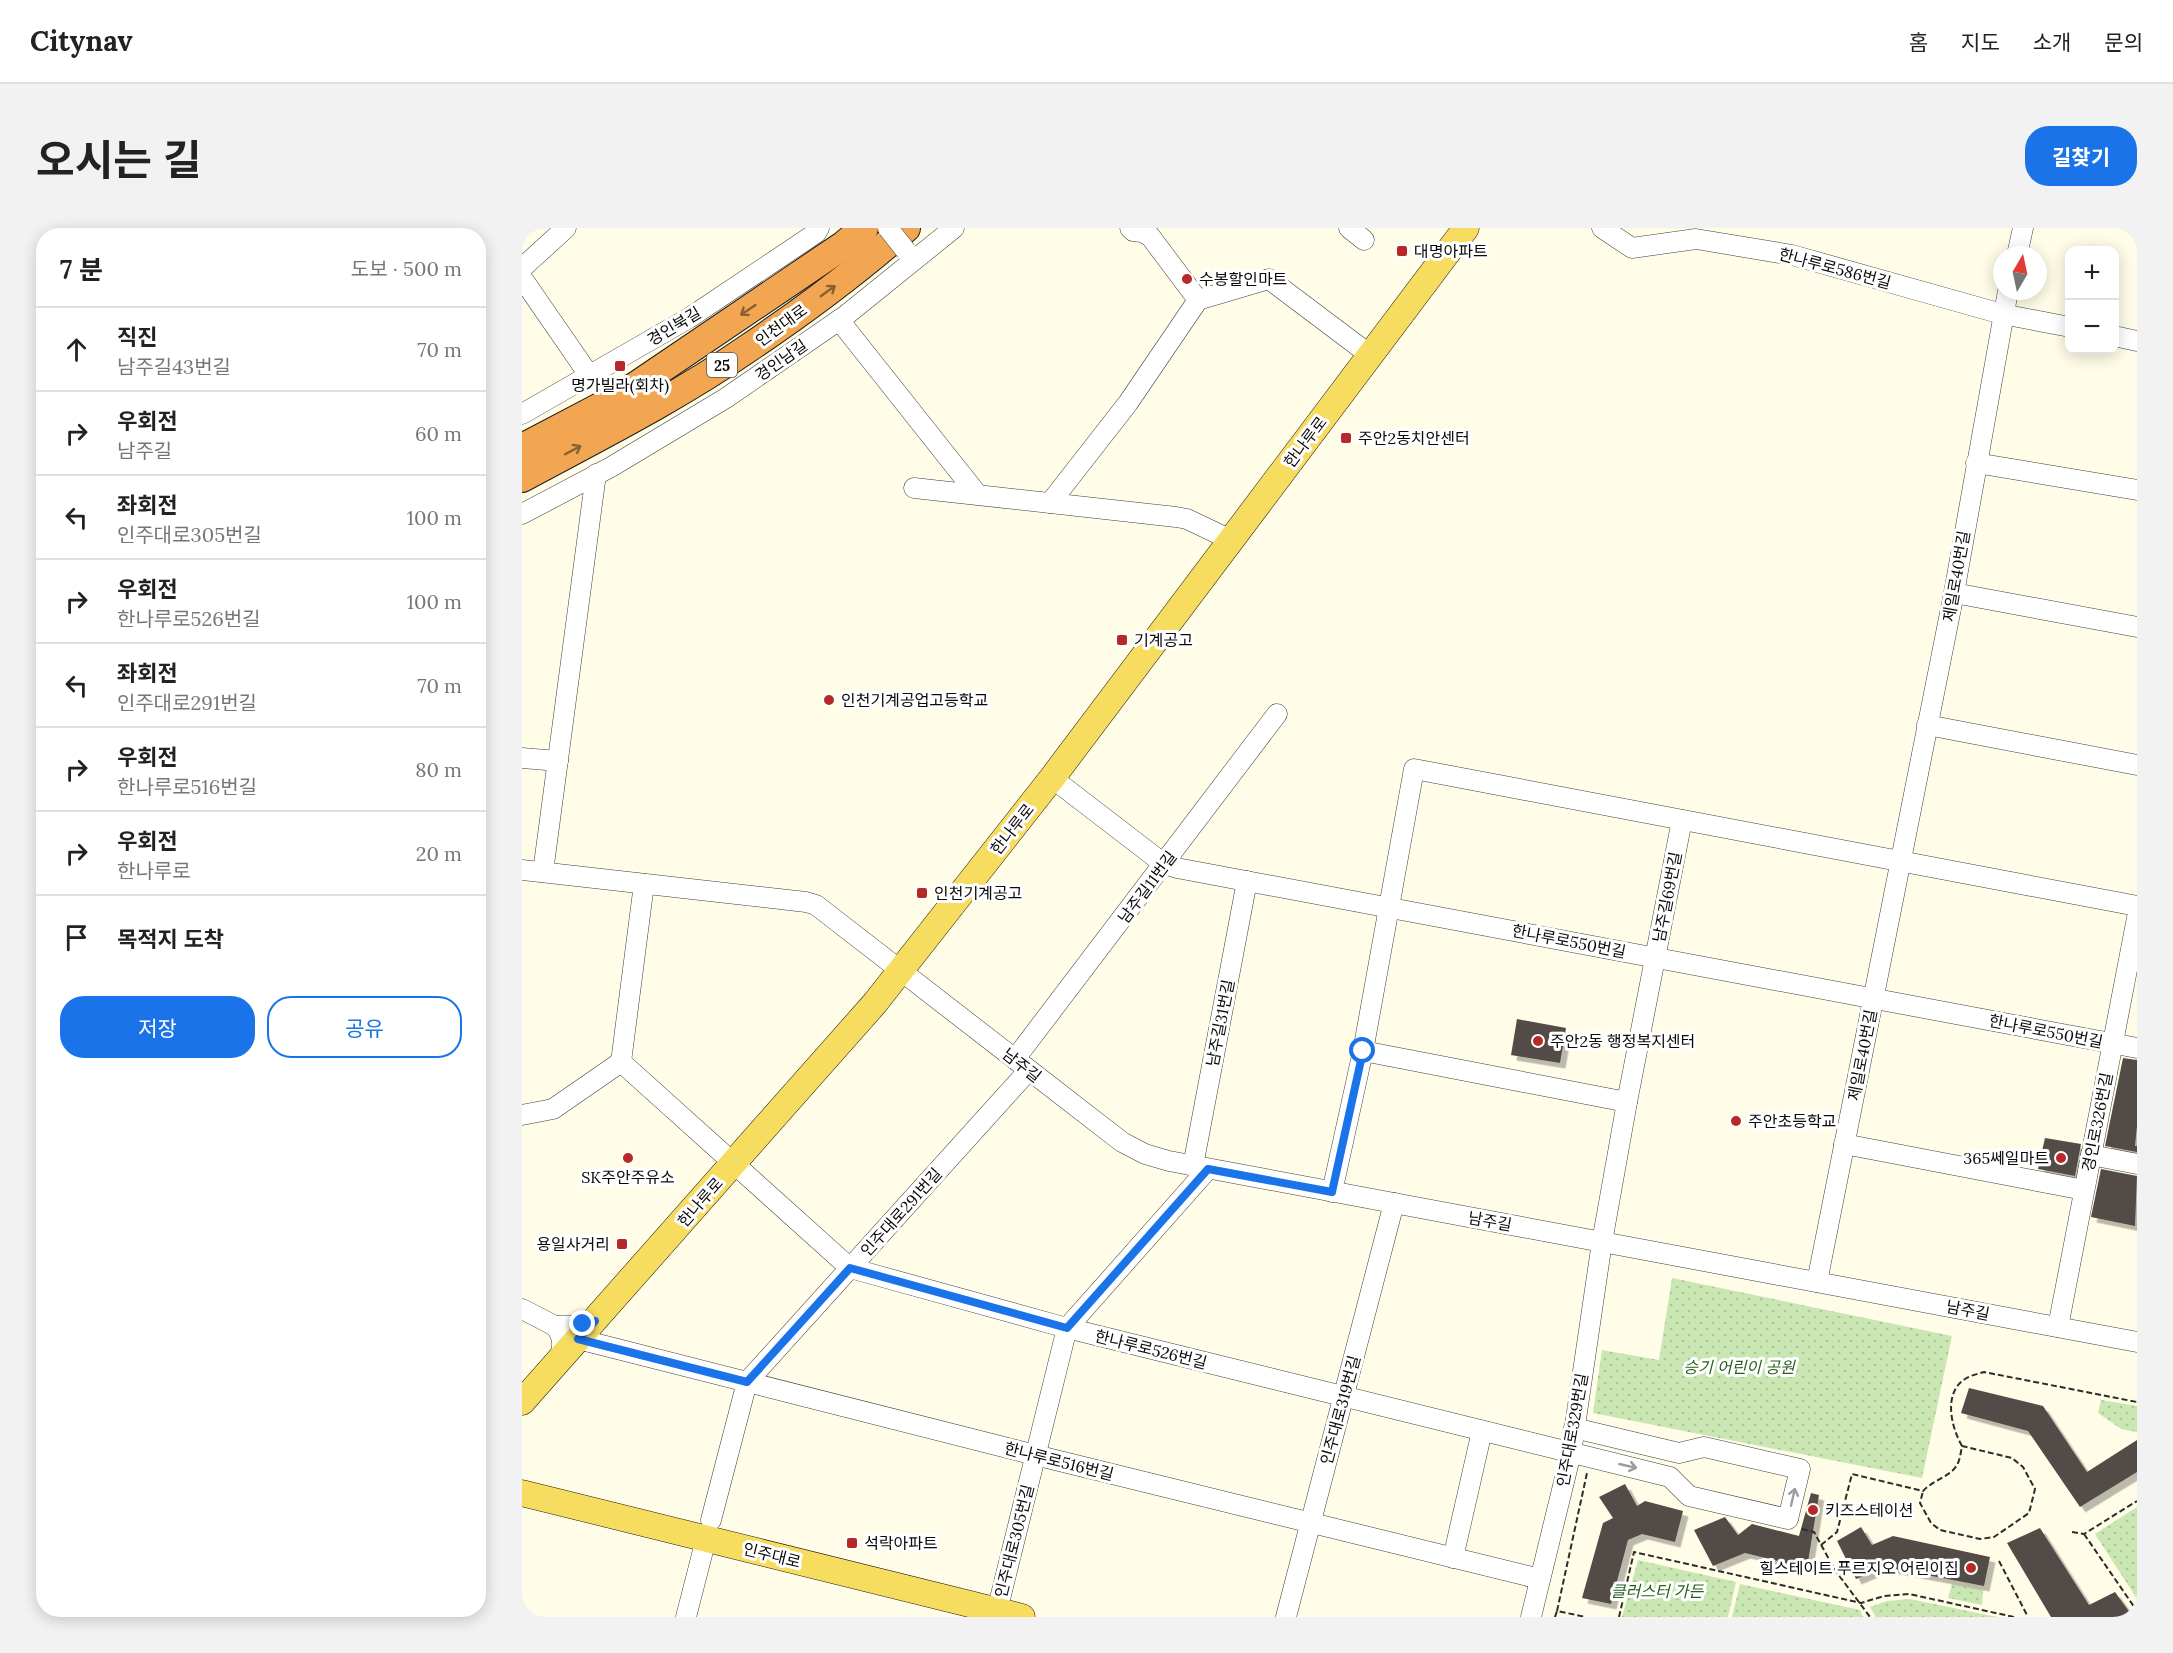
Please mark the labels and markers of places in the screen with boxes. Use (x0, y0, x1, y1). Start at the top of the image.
place label: 대명아파트 (1414, 241, 1488, 261)
marker: 대명아파트 (1395, 244, 1409, 258)
place label: 수봉할인마트 (1199, 269, 1287, 289)
marker: 수봉할인마트 (1180, 272, 1194, 286)
marker: 명가빌라(회차) (613, 359, 627, 373)
place label: 명가빌라(회차) (571, 375, 669, 396)
place label: 주안2동치안센터 (1358, 428, 1470, 448)
marker: 주안2동치안센터 (1339, 431, 1353, 445)
place label: 기계공고 (1134, 630, 1193, 650)
marker: 기계공고 (1115, 633, 1129, 647)
place label: 인천기계공업고등학교 (841, 690, 988, 710)
marker: 인천기계공업고등학교 (822, 693, 836, 707)
place label: 인천기계공고 (934, 883, 1022, 903)
marker: 인천기계공고 (915, 886, 929, 900)
place label: 주안2동 행정복지센터 (1550, 1031, 1695, 1051)
marker: 주안2동 행정복지센터 (1531, 1034, 1545, 1048)
place label: 주안초등학교 (1748, 1111, 1836, 1131)
marker: 주안초등학교 (1729, 1114, 1743, 1128)
place label: 365쎄일마트 (1963, 1148, 2049, 1168)
marker: SK주안주유소 (621, 1151, 635, 1165)
marker: 365쎄일마트 (2054, 1151, 2068, 1165)
place label: SK주안주유소 (581, 1167, 675, 1187)
place label: 용일사거리 (536, 1234, 610, 1254)
marker: 용일사거리 (615, 1237, 629, 1251)
place label: 키즈스테이션 (1825, 1500, 1913, 1520)
marker: 키즈스테이션 (1806, 1503, 1820, 1517)
place label: 석락아파트 (864, 1533, 938, 1553)
marker: 석락아파트 (845, 1536, 859, 1550)
place label: 힐스테이트 푸르지오 어린이집 (1759, 1558, 1959, 1578)
marker: 힐스테이트 푸르지오 어린이집 (1964, 1561, 1978, 1575)

